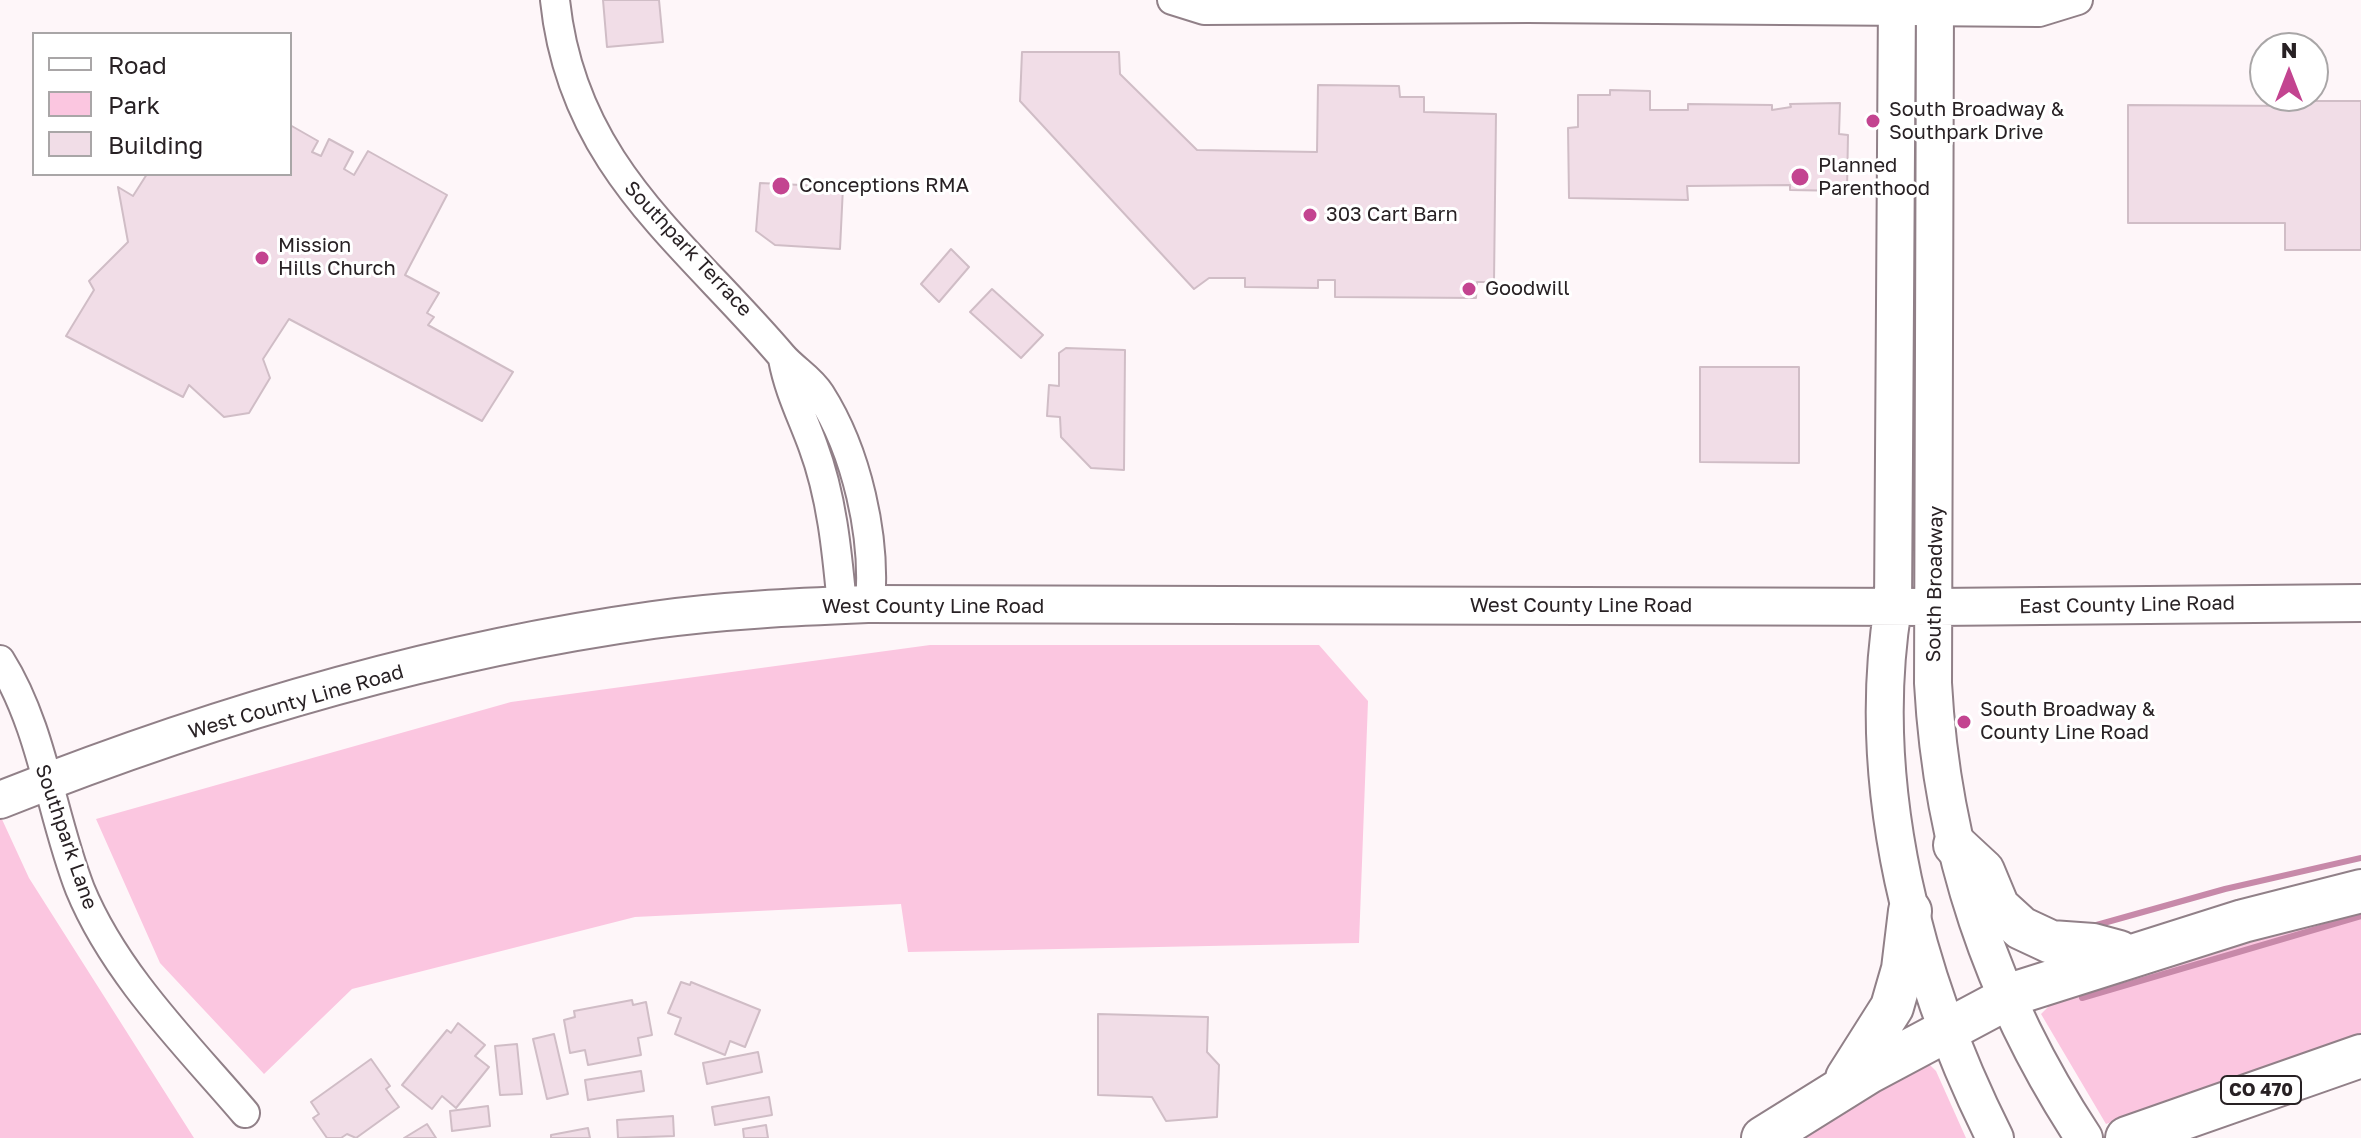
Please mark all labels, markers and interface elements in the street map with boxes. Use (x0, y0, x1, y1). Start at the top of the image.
legend (32, 32, 292, 176)
north arrow (2249, 32, 2329, 112)
text: N (2281, 36, 2297, 63)
text: Road (108, 50, 167, 79)
text: Park (108, 90, 160, 119)
place label: South Broadway & Southpark Drive (1889, 98, 2064, 145)
marker: South Broadway & Southpark Drive (1864, 112, 1882, 130)
text: Building (108, 130, 203, 159)
place label: Planned Parenthood (1818, 154, 1930, 201)
marker: Planned Parenthood (1789, 166, 1811, 188)
place label: Conceptions RMA (799, 174, 969, 198)
marker: Conceptions RMA (770, 175, 792, 197)
street label: Southpark Terrace (619, 176, 757, 322)
place label: 303 Cart Barn (1326, 203, 1458, 227)
marker: 303 Cart Barn (1301, 206, 1319, 224)
place label: Mission Hills Church (278, 234, 396, 281)
marker: Mission Hills Church (253, 249, 271, 267)
place label: Goodwill (1485, 277, 1570, 301)
marker: Goodwill (1460, 280, 1478, 298)
street label: South Broadway (1922, 505, 1948, 663)
street label: East County Line Road (2019, 591, 2235, 619)
street label: West County Line Road (1470, 594, 1692, 618)
street label: West County Line Road (822, 595, 1044, 619)
street label: West County Line Road (186, 660, 406, 744)
place label: South Broadway & County Line Road (1980, 698, 2155, 745)
marker: South Broadway & County Line Road (1955, 713, 1973, 731)
street label: Southpark Lane (30, 761, 102, 913)
road number: CO 470 (2221, 1076, 2301, 1104)

